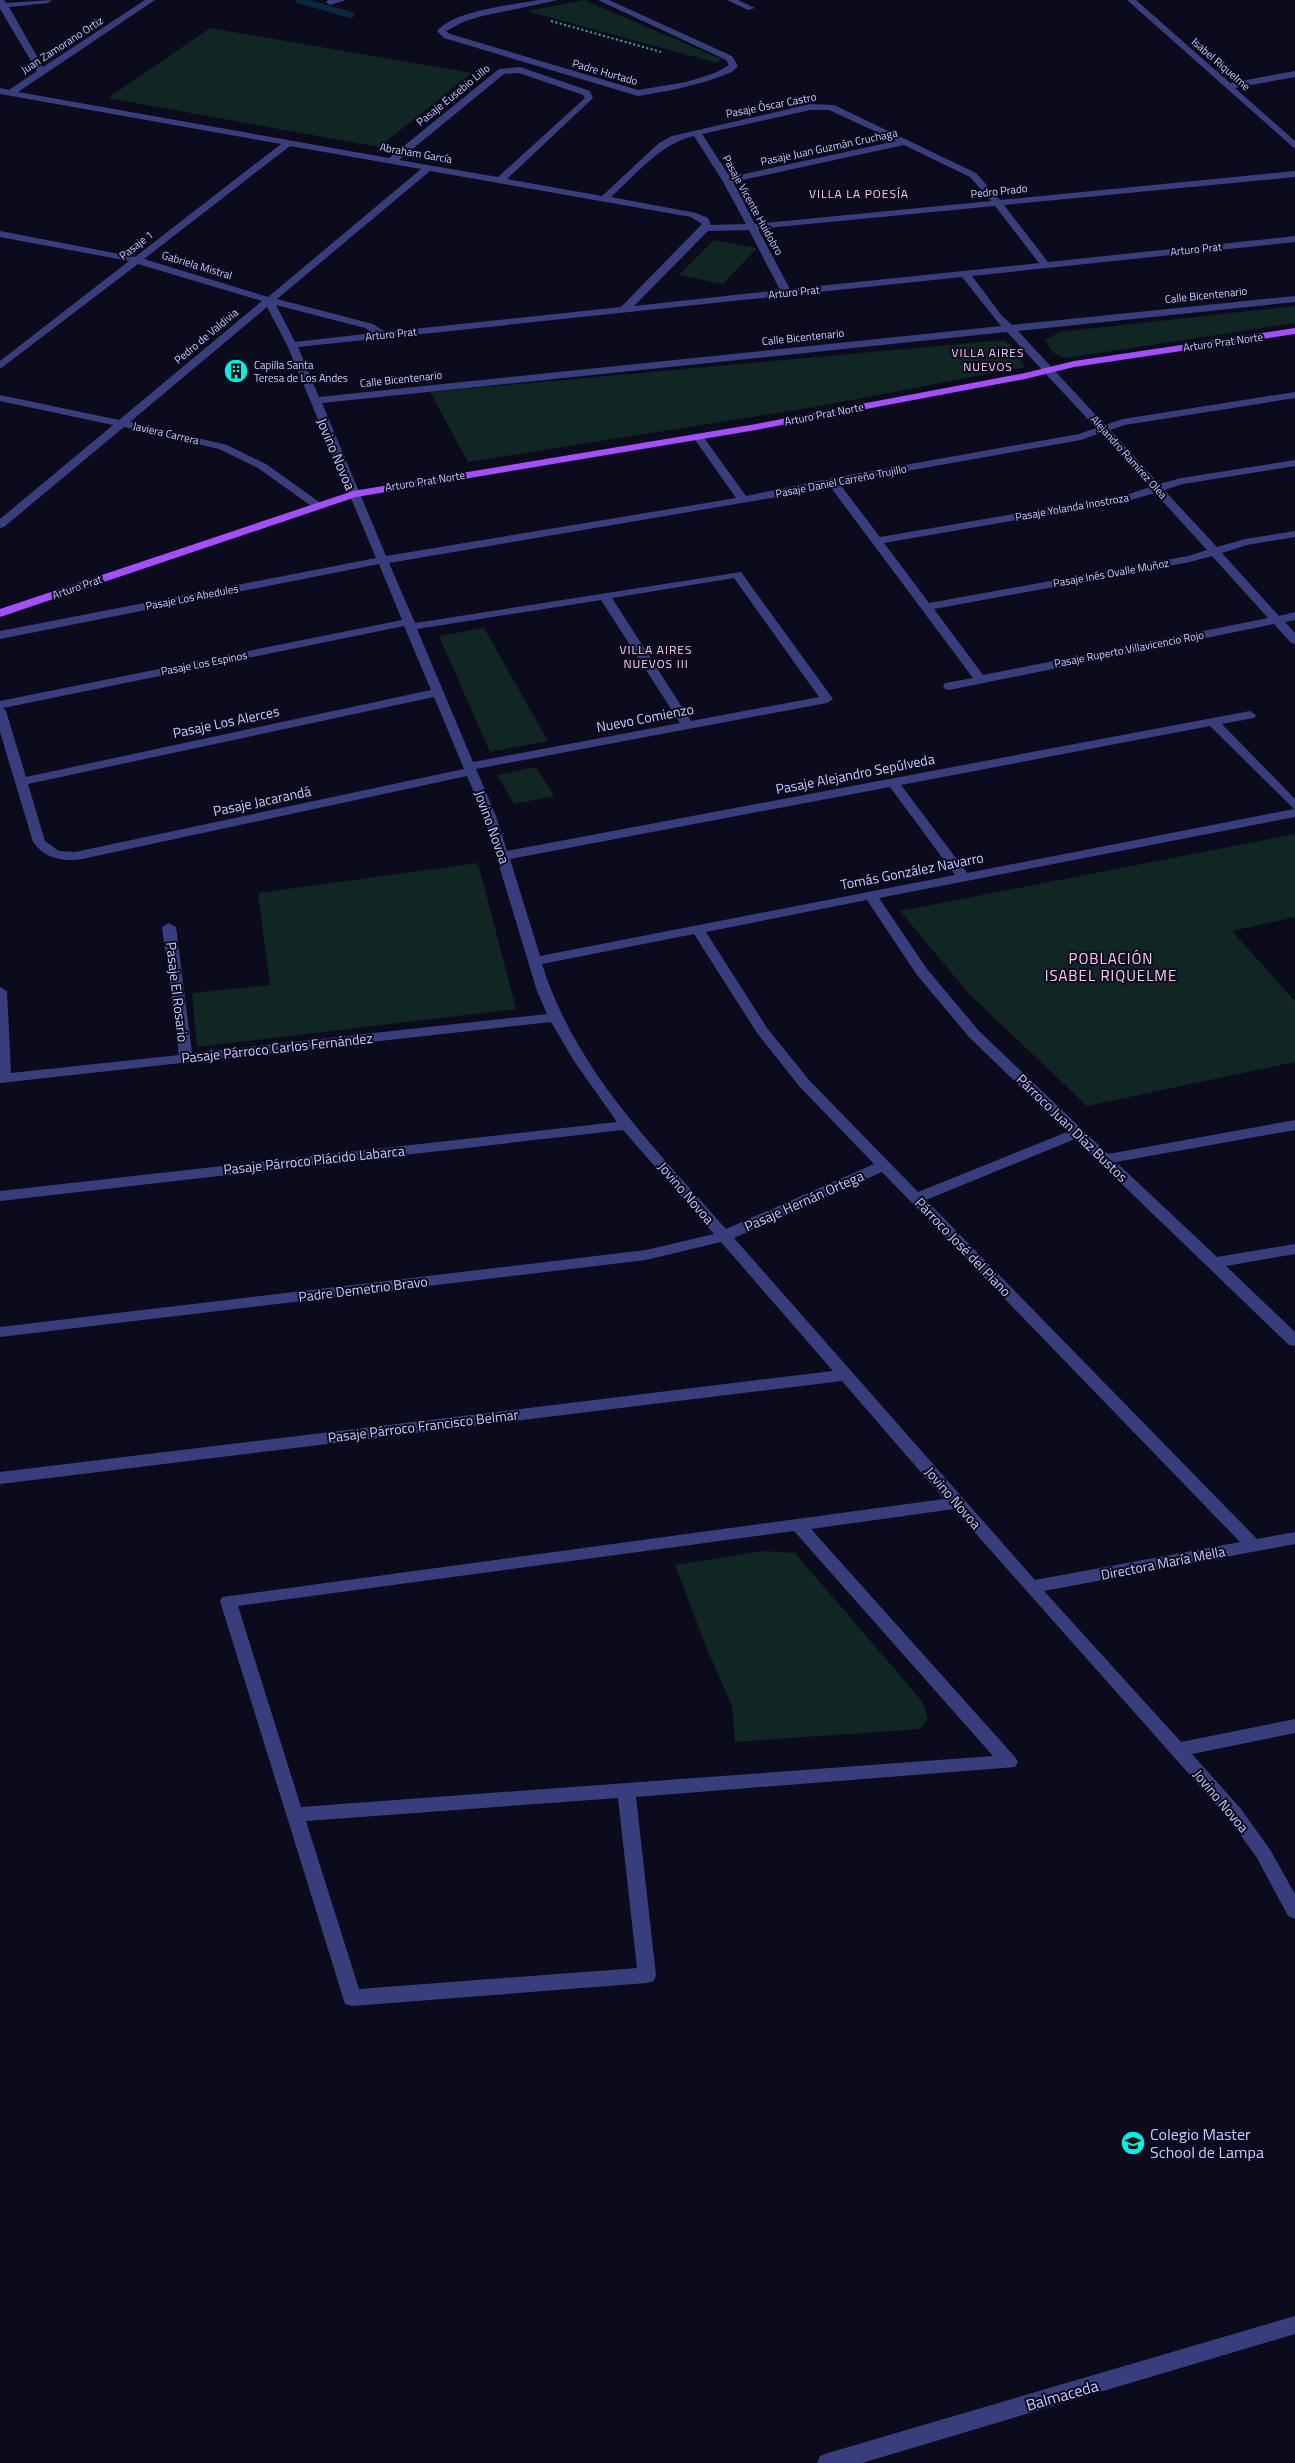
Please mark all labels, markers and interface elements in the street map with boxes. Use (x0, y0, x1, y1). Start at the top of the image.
street label: Juan Zamorano Ortiz (18, 12, 106, 78)
street label: Isabel Riquelme (1188, 34, 1254, 94)
street label: Padre Hurtado (570, 55, 640, 89)
street label: Pasaje Eusebio Lillo (413, 60, 493, 130)
street label: Pasaje Óscar Castro (724, 88, 818, 122)
street label: Pasaje Juan Guzmán Cruchaga (759, 125, 899, 169)
street label: Abraham García (378, 139, 454, 167)
street label: Pasaje Vicente Huidobro (719, 152, 787, 258)
street label: Pedro Prado (970, 180, 1028, 202)
district label: VILLA LA POESÍA (809, 184, 909, 203)
street label: Pasaje 1 (116, 227, 156, 263)
street label: Arturo Prat (1169, 238, 1223, 260)
street label: Gabriela Mistral (160, 247, 234, 283)
street label: Arturo Prat (767, 281, 821, 303)
street label: Calle Bicentenario (1164, 283, 1248, 307)
street label: Pedro de Valdivia (171, 304, 242, 368)
street label: Arturo Prat (364, 323, 418, 345)
street label: Calle Bicentenario (761, 325, 845, 349)
street label: Arturo Prat Norte (1182, 328, 1264, 356)
district label: VILLA AIRES NUEVOS (952, 343, 1024, 376)
place label: Capilla Santa Teresa de Los Andes (254, 357, 348, 386)
building icon: Capilla Santa Teresa de Los Andes (223, 358, 249, 384)
street label: Calle Bicentenario (359, 367, 443, 391)
street label: Arturo Prat Norte (783, 398, 865, 430)
street label: Alejandro Ramírez Olea (1087, 412, 1171, 503)
street label: Jovino Novoa (312, 414, 361, 493)
street label: Javiera Carrera (131, 418, 201, 448)
street label: Pasaje Daniel Carreño Trujillo (774, 460, 908, 502)
street label: Arturo Prat Norte (384, 467, 466, 495)
street label: Pasaje Yolanda Inostroza (1014, 489, 1131, 525)
street label: Pasaje Inés Ovalle Muñoz (1052, 555, 1170, 591)
street label: Arturo Prat (50, 571, 104, 603)
street label: Pasaje Los Abedules (144, 580, 240, 614)
street label: Pasaje Ruperto Villavicencio Rojo (1053, 627, 1205, 671)
district label: VILLA AIRES NUEVOS III (620, 640, 692, 673)
street label: Pasaje Los Espinos (159, 647, 249, 679)
street label: Nuevo Comienzo (594, 698, 695, 737)
street label: Pasaje Los Alerces (171, 700, 281, 743)
street label: Pasaje Alejandro Sepúlveda (774, 748, 936, 799)
street label: Pasaje Jacarandá (211, 780, 313, 821)
street label: Jovino Novoa (469, 787, 515, 866)
street label: Tomás González Navarro (839, 846, 985, 895)
street label: Pasaje El Rosario (161, 941, 194, 1043)
district label: POBLACIÓN ISABEL RIQUELME (1045, 947, 1177, 987)
street label: Pasaje Párroco Carlos Fernández (180, 1027, 374, 1068)
street label: Párroco Juan Díaz Bustos (1012, 1069, 1133, 1187)
street label: Pasaje Párroco Plácido Labarca (222, 1140, 406, 1179)
street label: Jovino Novoa (653, 1157, 719, 1229)
street label: Pasaje Hernán Ortega (741, 1165, 867, 1236)
street label: Párroco José del Piano (910, 1192, 1016, 1301)
street label: Padre Demetrio Bravo (297, 1270, 429, 1307)
street label: Pasaje Párroco Francisco Belmar (326, 1403, 520, 1448)
street label: Jovino Novoa (920, 1462, 986, 1534)
street label: Directora María Mella (1099, 1540, 1227, 1585)
street label: Jovino Novoa (1189, 1765, 1254, 1837)
place label: Colegio Master School de Lampa (1150, 2122, 1264, 2164)
school or university icon: Colegio Master School de Lampa (1120, 2130, 1146, 2156)
street label: Balmaceda (1023, 2373, 1101, 2417)

